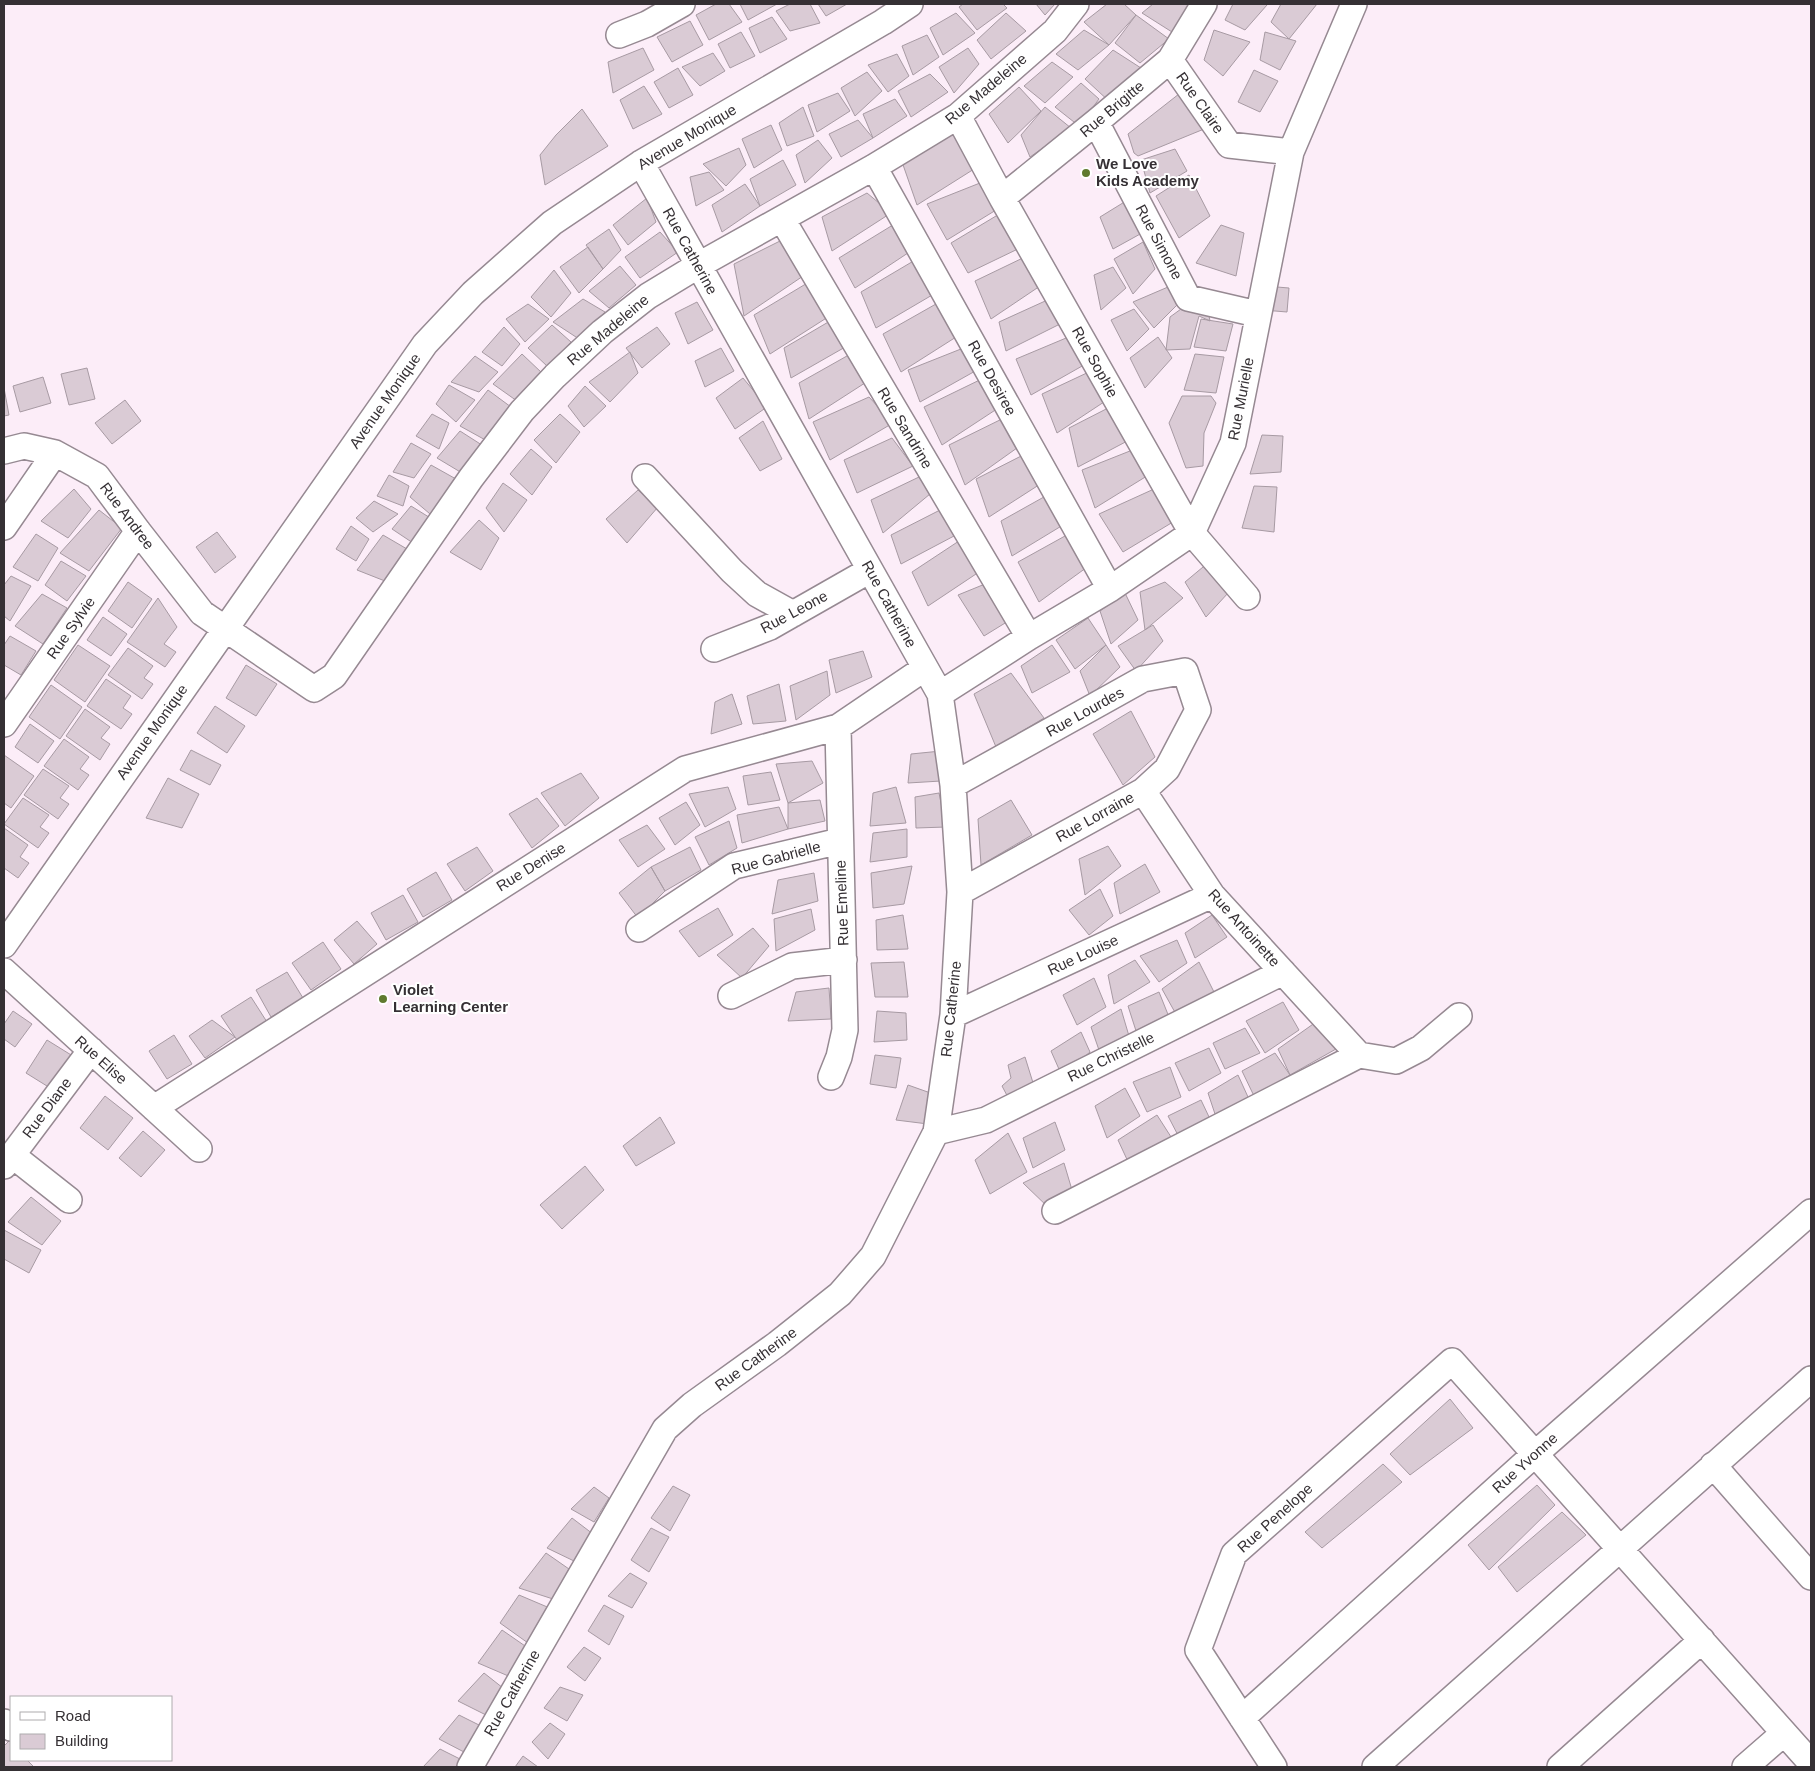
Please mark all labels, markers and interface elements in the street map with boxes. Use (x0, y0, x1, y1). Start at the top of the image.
street label: Rue Madeleine (942, 50, 1030, 128)
street label: Rue Claire (1173, 69, 1228, 137)
street label: Rue Brigitte (1076, 77, 1147, 140)
street label: Avenue Monique (634, 100, 739, 173)
place label: We Love Kids Academy (1096, 155, 1199, 189)
marker: We Love Kids Academy (1080, 167, 1092, 179)
street label: Rue Simone (1133, 201, 1186, 282)
street label: Rue Catherine (660, 204, 721, 297)
street label: Rue Madeleine (564, 291, 652, 369)
street label: Rue Sophie (1069, 323, 1122, 400)
street label: Rue Desiree (965, 337, 1020, 418)
street label: Avenue Monique (345, 350, 424, 452)
street label: Rue Murielle (1224, 356, 1257, 442)
street label: Rue Sandrine (875, 384, 936, 471)
street label: Rue Andree (97, 479, 158, 552)
street label: Rue Catherine (859, 557, 920, 650)
street label: Rue Leone (757, 587, 830, 636)
street label: Rue Sylvie (43, 593, 98, 662)
street label: Avenue Monique (112, 681, 191, 783)
street label: Rue Lourdes (1043, 683, 1126, 740)
street label: Rue Lorraine (1053, 788, 1137, 845)
street label: Rue Gabrielle (729, 837, 822, 878)
street label: Rue Denise (493, 839, 568, 895)
street label: Rue Emeline (832, 860, 851, 946)
street label: Rue Antoinette (1205, 885, 1284, 970)
street label: Rue Louise (1045, 931, 1121, 978)
street label: Rue Catherine (937, 960, 964, 1058)
place label: Violet Learning Center (393, 981, 508, 1015)
marker: Violet Learning Center (377, 993, 389, 1005)
street label: Rue Christelle (1065, 1028, 1157, 1085)
street label: Rue Elise (72, 1032, 131, 1087)
street label: Rue Diane (18, 1074, 75, 1141)
street label: Rue Catherine (712, 1323, 800, 1394)
street label: Rue Yvonne (1489, 1429, 1561, 1496)
street label: Rue Penelope (1234, 1480, 1316, 1556)
street label: Rue Catherine (480, 1647, 543, 1739)
legend (10, 1696, 172, 1761)
text: Road (55, 1707, 91, 1724)
text: Building (55, 1732, 108, 1749)

